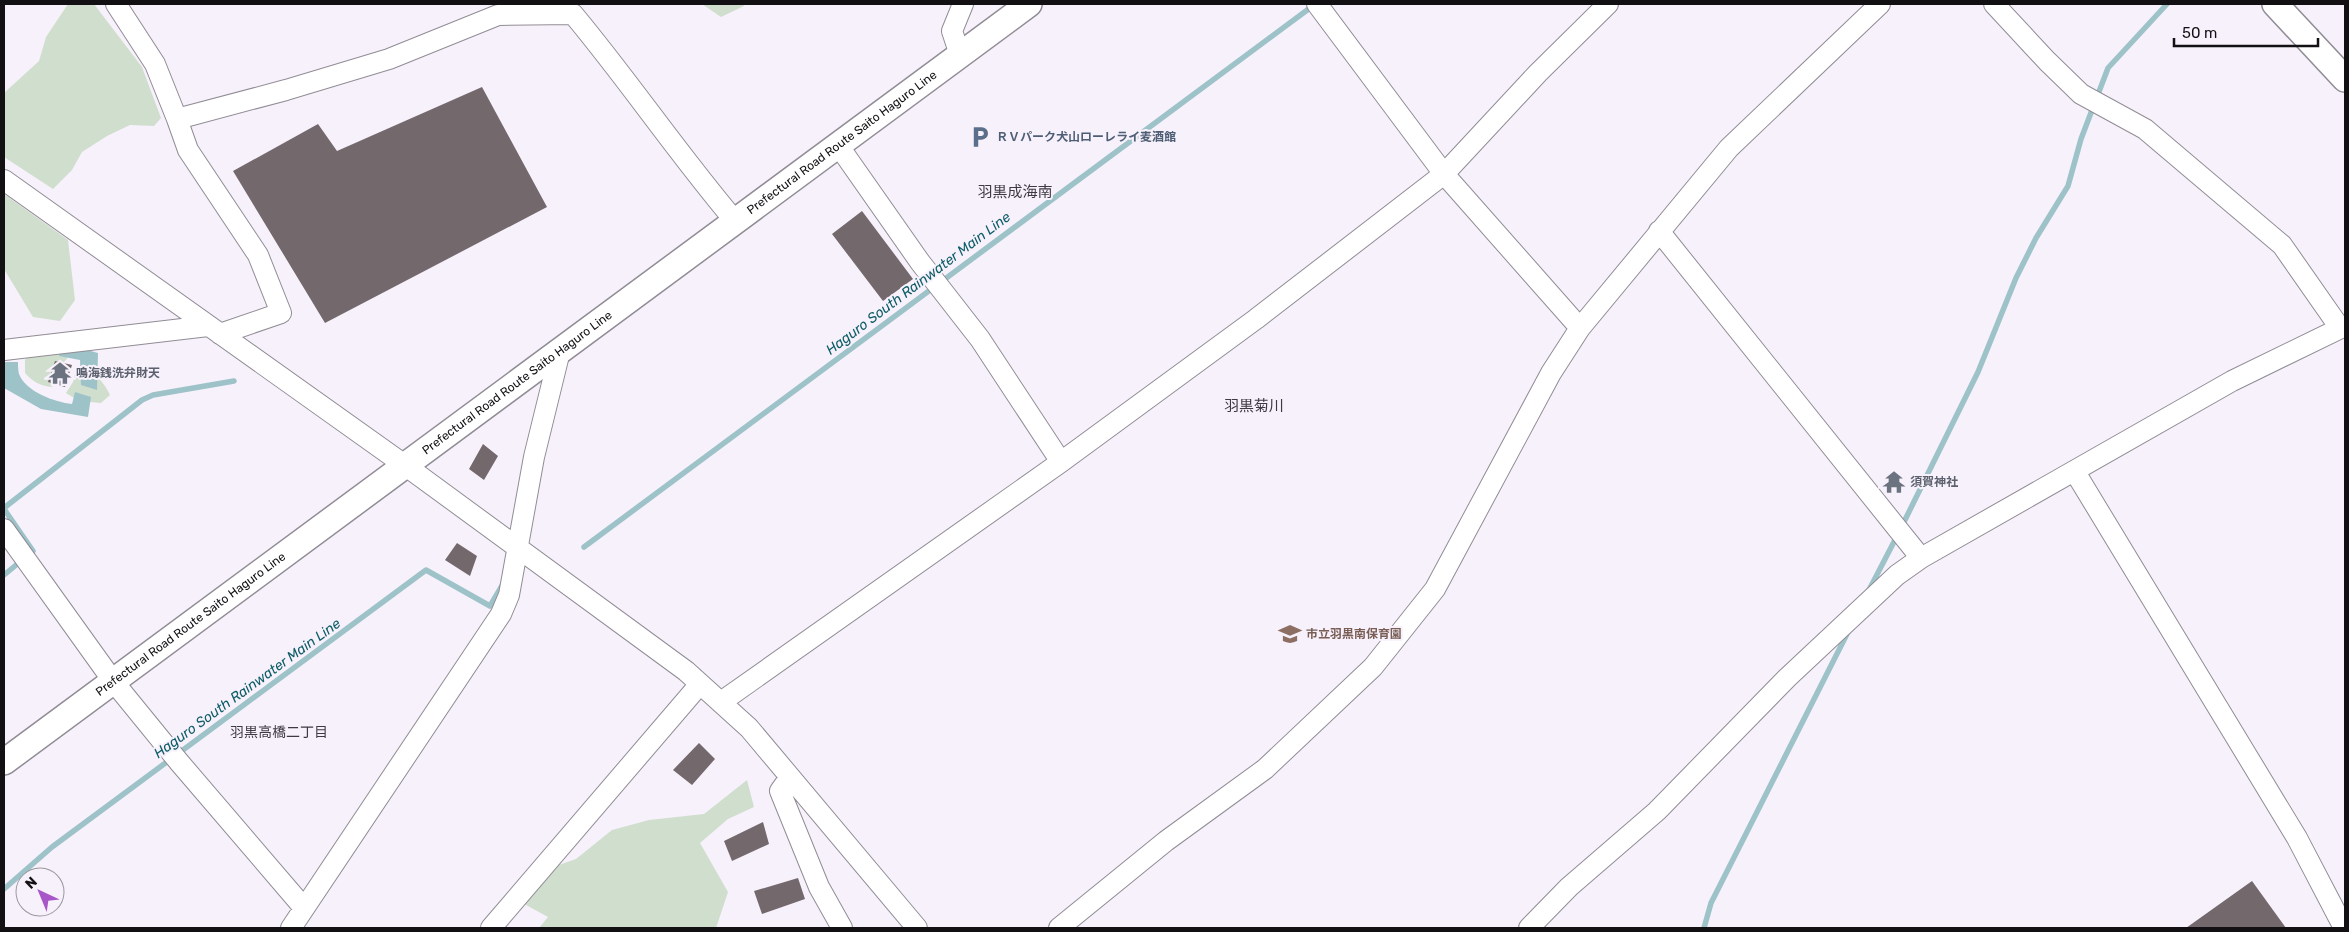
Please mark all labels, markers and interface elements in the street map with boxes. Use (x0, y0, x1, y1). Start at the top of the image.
scale bar (2174, 15, 2318, 47)
text: 50 m (2182, 24, 2217, 42)
street label: Prefectural Road Route Saito Haguro Line (744, 68, 940, 217)
parking icon: ＲＶパーク犬山ローレライ麦酒館 (967, 124, 993, 150)
place label: ＲＶパーク犬山ローレライ麦酒館 (996, 130, 1176, 144)
district label: 羽黒成海南 (977, 183, 1053, 201)
water label: Haguro South Rainwater Main Line (823, 208, 1014, 358)
street label: Prefectural Road Route Saito Haguro Line (419, 308, 615, 457)
temple icon: 鳴海銭洗弁財天 (47, 360, 73, 386)
place label: 鳴海銭洗弁財天 (76, 366, 160, 380)
district label: 羽黒菊川 (1224, 397, 1284, 415)
temple icon: 須賀神社 (1881, 469, 1907, 495)
place label: 須賀神社 (1910, 475, 1958, 489)
street label: Prefectural Road Route Saito Haguro Line (93, 549, 288, 699)
water label: Haguro South Rainwater Main Line (151, 615, 344, 762)
school or university icon: 市立羽黒南保育園 (1277, 621, 1303, 647)
place label: 市立羽黒南保育園 (1306, 627, 1402, 641)
district label: 羽黒高橋二丁目 (230, 724, 328, 741)
north arrow (15, 867, 65, 917)
text: N (22, 873, 41, 893)

